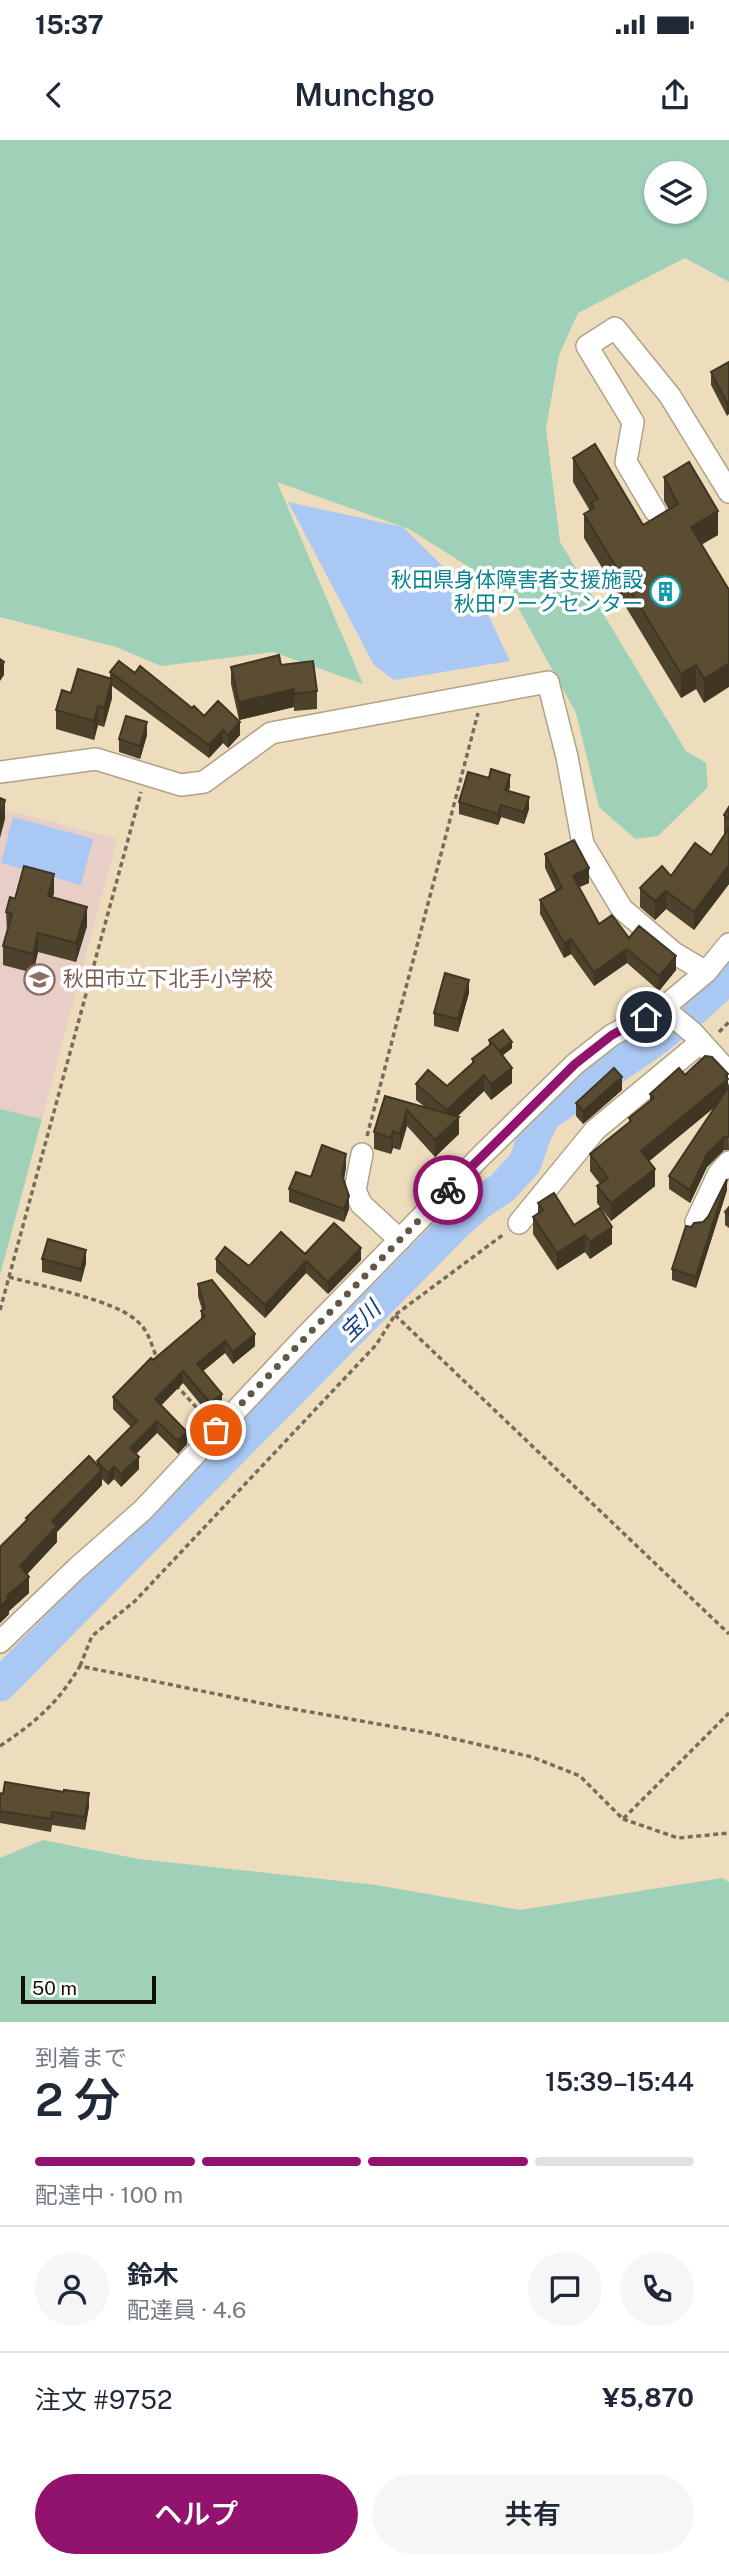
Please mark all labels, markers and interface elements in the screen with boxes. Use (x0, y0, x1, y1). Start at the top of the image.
text: 15:37 (35, 9, 104, 40)
icon: back (35, 76, 73, 114)
text: Munchgo (294, 76, 435, 113)
icon: share (656, 76, 694, 114)
map controls (644, 161, 707, 224)
button: layers (644, 161, 707, 224)
place label: 秋田県身体障害者支援施設 秋田ワークセンター (391, 567, 643, 616)
building icon: 秋田県身体障害者支援施設 秋田ワークセンター (649, 575, 683, 609)
school or university icon: 秋田市立下北手小学校 (23, 962, 57, 996)
place label: 秋田市立下北手小学校 (63, 966, 273, 991)
pin (616, 987, 676, 1047)
icon: home (627, 998, 665, 1036)
courier (413, 1155, 483, 1225)
icon: bike (429, 1171, 467, 1209)
water label: 宝川 (334, 1293, 388, 1346)
pin (186, 1400, 246, 1460)
icon: bag (197, 1411, 235, 1449)
scale bar (21, 1973, 156, 2005)
text: 50 m (32, 1977, 77, 1999)
text: 到着まで (35, 2044, 127, 2071)
text: 15:39–15:44 (545, 2066, 694, 2097)
text: 2 分 (35, 2072, 120, 2126)
text: 配達中 · 100 m (35, 2181, 183, 2208)
button: person (35, 2252, 109, 2326)
button: chat (528, 2252, 602, 2326)
button: phone (620, 2252, 694, 2326)
text: 鈴木 (127, 2259, 179, 2290)
text: 配達員 · 4.6 (127, 2296, 246, 2323)
text: ¥5,870 (602, 2382, 694, 2413)
text: 注文 #9752 (35, 2384, 173, 2415)
button: ヘルプ (35, 2474, 358, 2554)
button: 共有 (372, 2474, 694, 2554)

